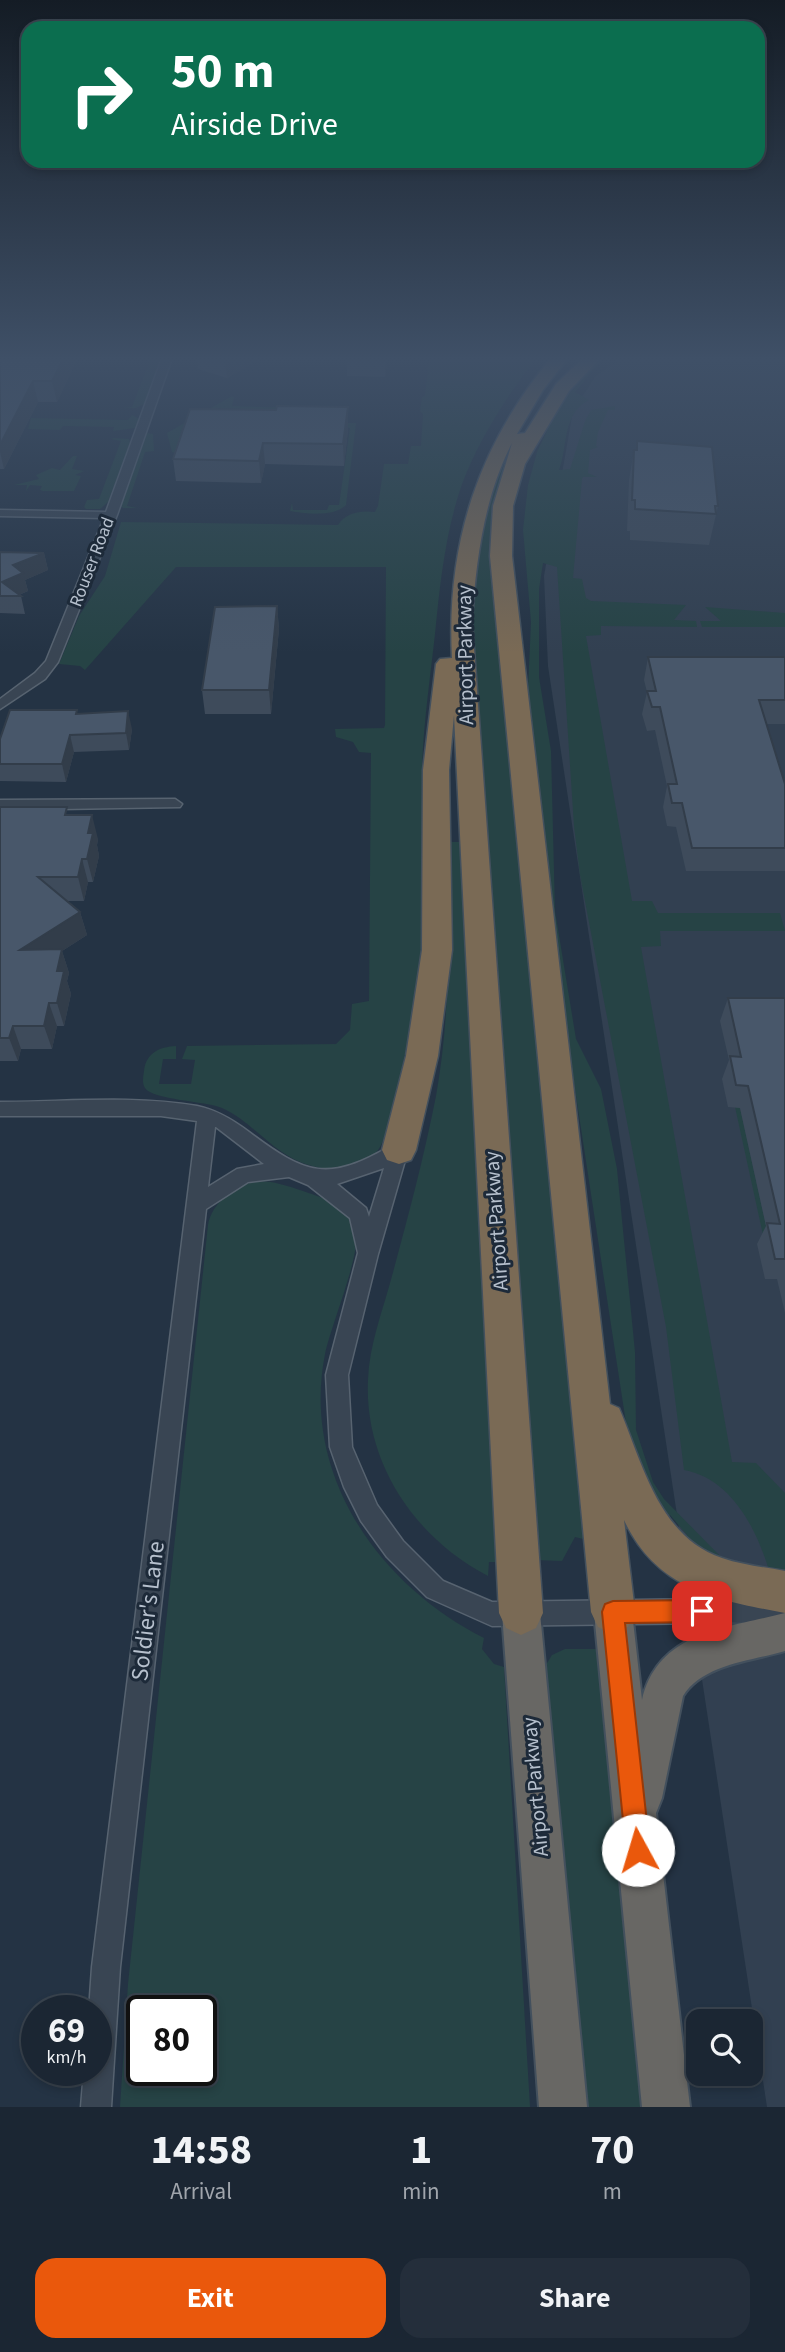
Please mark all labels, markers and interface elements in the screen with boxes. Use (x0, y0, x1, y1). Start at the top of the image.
text: 50 m (171, 37, 275, 107)
icon: right (56, 49, 147, 140)
text: Airside Drive (171, 102, 338, 148)
street label: Rouser Road (63, 513, 121, 611)
street label: Airport Parkway (449, 585, 481, 725)
street label: Airport Parkway (476, 1150, 516, 1292)
street label: Soldier's Lane (122, 1539, 174, 1683)
pin (672, 1581, 732, 1641)
icon: arrive (683, 1592, 721, 1630)
street label: Airport Parkway (514, 1716, 556, 1858)
position arrow (601, 1813, 675, 1887)
speed limit sign: 80 (126, 1995, 217, 2086)
text: 69 (48, 2006, 85, 2056)
map controls (686, 2009, 763, 2086)
button: search (686, 2009, 763, 2086)
text: km/h (47, 2045, 86, 2070)
text: 14:58 (151, 2120, 252, 2180)
text: 1 (410, 2120, 432, 2180)
text: 70 (590, 2120, 634, 2180)
text: Arrival (170, 2175, 232, 2208)
text: min (402, 2175, 440, 2208)
text: m (603, 2175, 622, 2208)
button: Exit (35, 2258, 386, 2338)
button: Share (400, 2258, 750, 2338)

